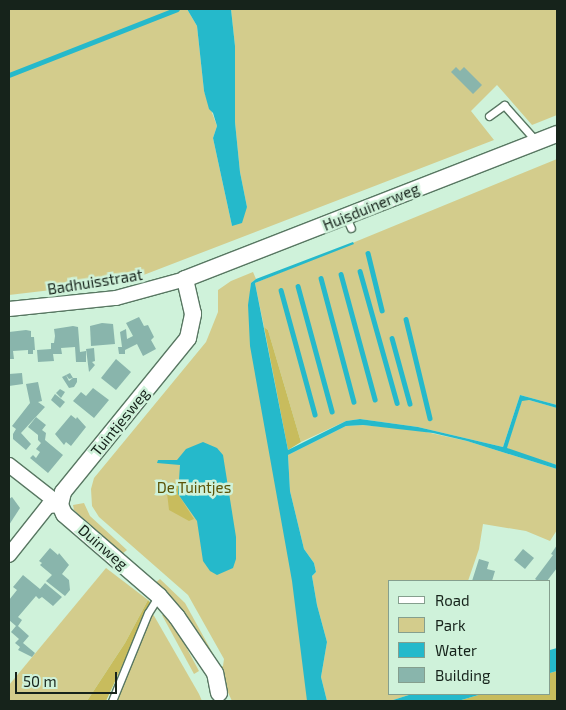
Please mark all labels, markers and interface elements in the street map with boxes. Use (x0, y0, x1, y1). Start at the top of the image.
street label: Huisduinerweg (320, 179, 422, 235)
street label: Badhuisstraat (46, 266, 144, 298)
street label: Tuintjesweg (87, 384, 153, 460)
park label: De Tuintjes (157, 479, 231, 497)
street label: Duinweg (75, 521, 131, 573)
legend (388, 580, 551, 695)
text: Road (435, 591, 470, 609)
text: Park (435, 616, 466, 634)
text: Water (435, 641, 477, 659)
scale bar (18, 662, 120, 694)
text: Building (435, 666, 490, 684)
text: 50 m (23, 672, 57, 690)

